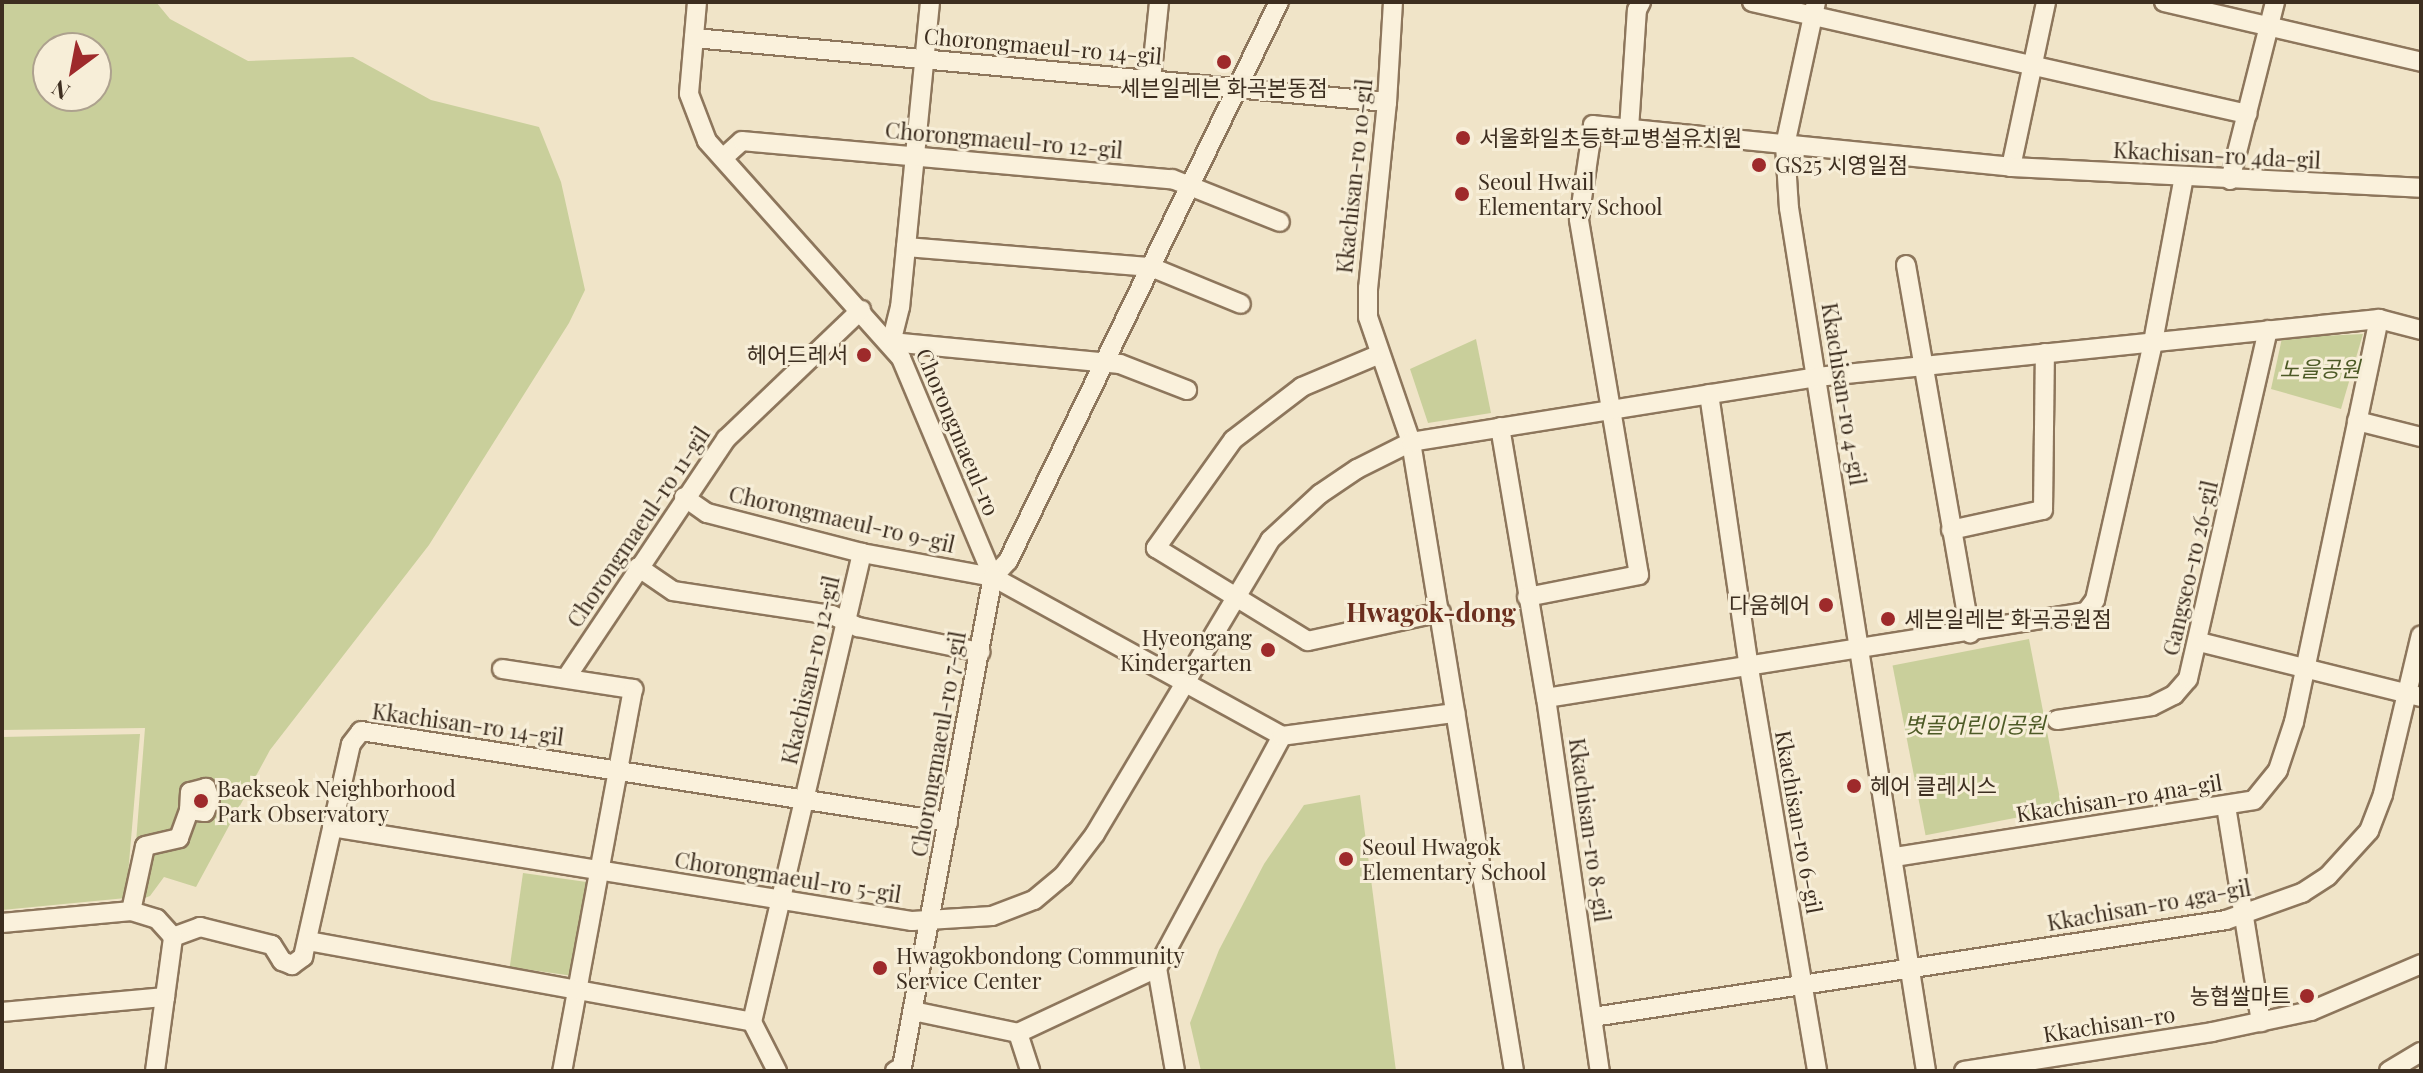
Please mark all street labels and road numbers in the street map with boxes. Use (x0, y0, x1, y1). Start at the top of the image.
street label: Chorongmaeul-ro 14-gil (923, 22, 1163, 70)
street label: Kkachisan-ro 10-gil (1331, 77, 1377, 275)
street label: Chorongmaeul-ro 12-gil (884, 116, 1124, 164)
street label: Kkachisan-ro 4da-gil (2112, 136, 2322, 174)
street label: Kkachisan-ro 4-gil (1816, 301, 1872, 487)
street label: Chorongmaeul-ro (911, 344, 1005, 520)
street label: Chorongmaeul-ro 11-gil (561, 422, 715, 632)
street label: Gangseo-ro 26-gil (2157, 478, 2223, 658)
street label: Chorongmaeul-ro 9-gil (726, 480, 958, 558)
street label: Kkachisan-ro 12-gil (775, 573, 845, 767)
street label: Chorongmaeul-ro 7-gil (905, 629, 971, 859)
street label: Kkachisan-ro 14-gil (371, 697, 565, 751)
street label: Kkachisan-ro 6-gil (1770, 728, 1828, 916)
street label: Kkachisan-ro 8-gil (1564, 736, 1616, 924)
street label: Kkachisan-ro 4na-gil (2014, 769, 2224, 827)
street label: Chorongmaeul-ro 5-gil (673, 846, 903, 908)
street label: Kkachisan-ro 4ga-gil (2045, 874, 2253, 936)
street label: Kkachisan-ro (2041, 1001, 2177, 1047)

